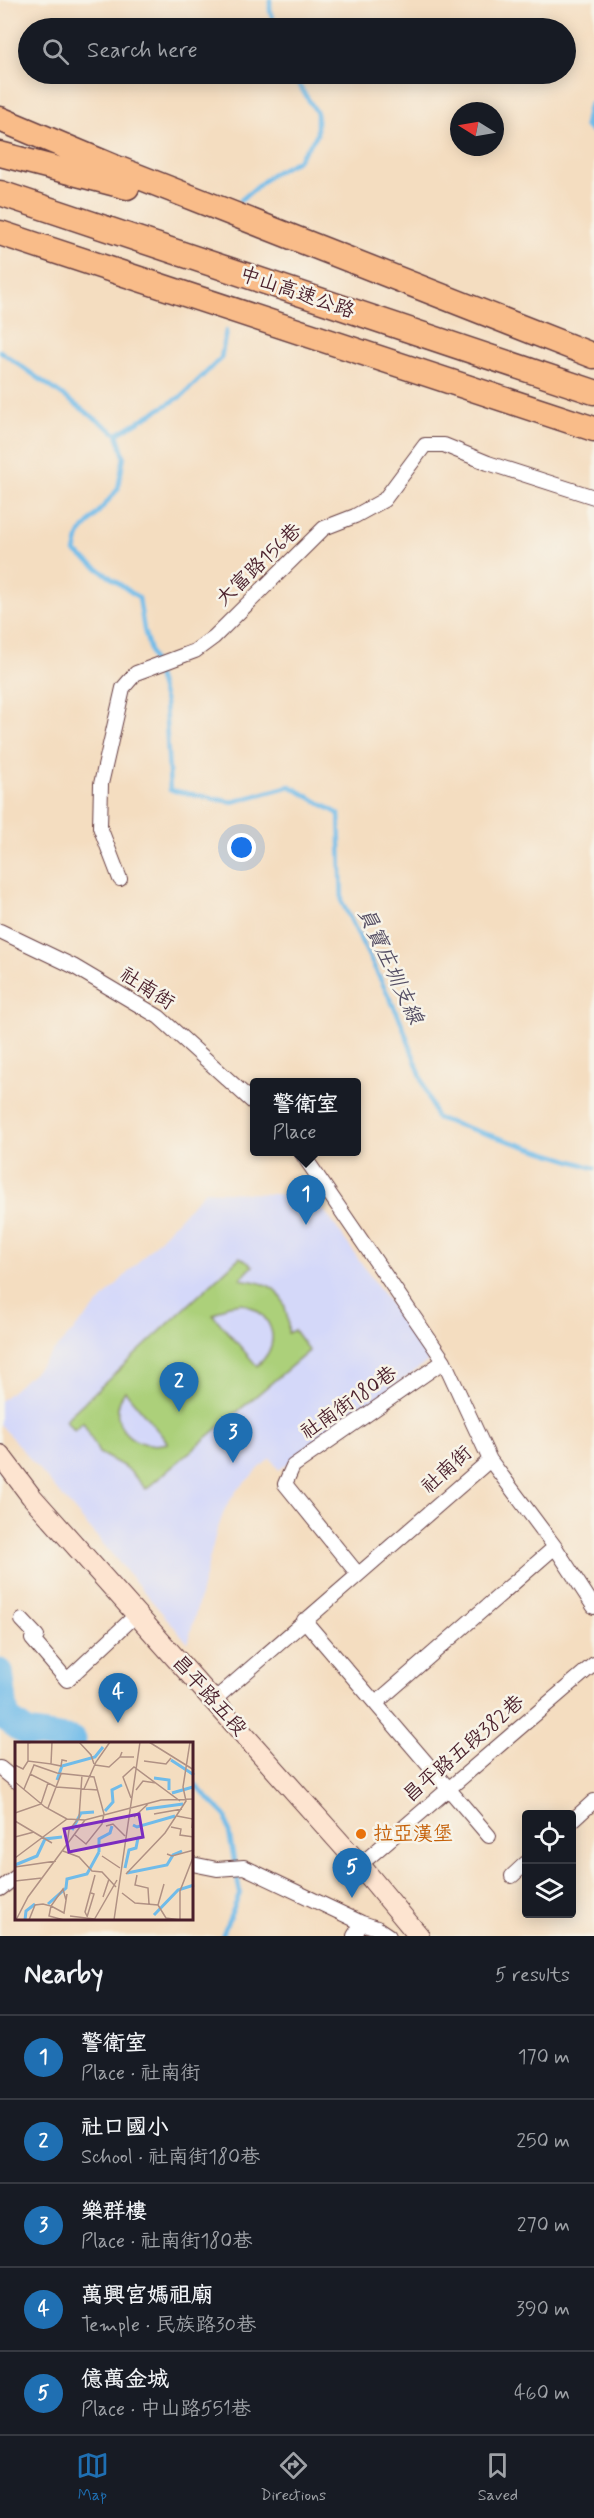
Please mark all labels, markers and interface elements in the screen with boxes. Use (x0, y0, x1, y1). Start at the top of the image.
search box (18, 18, 576, 84)
icon: search (39, 35, 72, 68)
text: Search here (87, 37, 198, 65)
north arrow (450, 102, 504, 156)
street label: 中山高速公路 (236, 261, 359, 326)
street label: 大富路156巷 (210, 517, 308, 613)
your location (227, 833, 256, 862)
water label: 員寶庄圳支線 (351, 903, 430, 1030)
street label: 社南街 (114, 961, 180, 1017)
popup (250, 1078, 361, 1156)
text: 警衛室 (272, 1091, 339, 1119)
text: Place (272, 1119, 317, 1146)
pin: 1 (286, 1176, 326, 1225)
street label: 社南街180巷 (295, 1359, 403, 1446)
pin: 2 (160, 1362, 198, 1412)
pin: 3 (214, 1414, 252, 1463)
street label: 社南街 (416, 1440, 478, 1500)
street label: 昌平路五段 (166, 1650, 252, 1742)
pin: 4 (98, 1674, 138, 1723)
street label: 昌平路五段382巷 (398, 1688, 531, 1809)
inset map (15, 1742, 194, 1921)
map controls (522, 1810, 576, 1918)
button: locate (522, 1810, 576, 1864)
place label: 拉亞漢堡 (373, 1821, 453, 1848)
marker: 拉亞漢堡 (354, 1827, 368, 1841)
pin: 5 (332, 1848, 372, 1898)
button: layers (522, 1864, 576, 1918)
text: Nearby (24, 1958, 103, 1992)
text: 5 results (495, 1962, 570, 1989)
text: 警衛室 (81, 2030, 147, 2058)
text: 1 (39, 2044, 48, 2071)
text: 170 m (518, 2044, 570, 2071)
text: Place · 社南街 (81, 2060, 200, 2087)
text: 社口國小 (81, 2114, 169, 2142)
text: 2 (39, 2128, 48, 2155)
text: 250 m (516, 2128, 570, 2155)
text: School · 社南街180巷 (81, 2144, 260, 2171)
text: 樂群樓 (81, 2198, 147, 2226)
text: 3 (39, 2212, 48, 2239)
text: 270 m (517, 2212, 570, 2239)
text: Place · 社南街180巷 (81, 2228, 252, 2255)
text: 萬興宮媽祖廟 (81, 2282, 213, 2310)
text: 4 (38, 2296, 49, 2323)
text: 390 m (516, 2296, 570, 2323)
text: Temple · 民族路30巷 (81, 2312, 256, 2339)
text: 億萬金城 (81, 2366, 169, 2394)
text: 5 (38, 2380, 50, 2407)
text: 460 m (514, 2380, 570, 2407)
text: Place · 中山路551巷 (81, 2396, 251, 2423)
tab: Map (76, 2449, 109, 2506)
tab: Directions (260, 2449, 326, 2506)
tab: Saved (478, 2449, 518, 2506)

